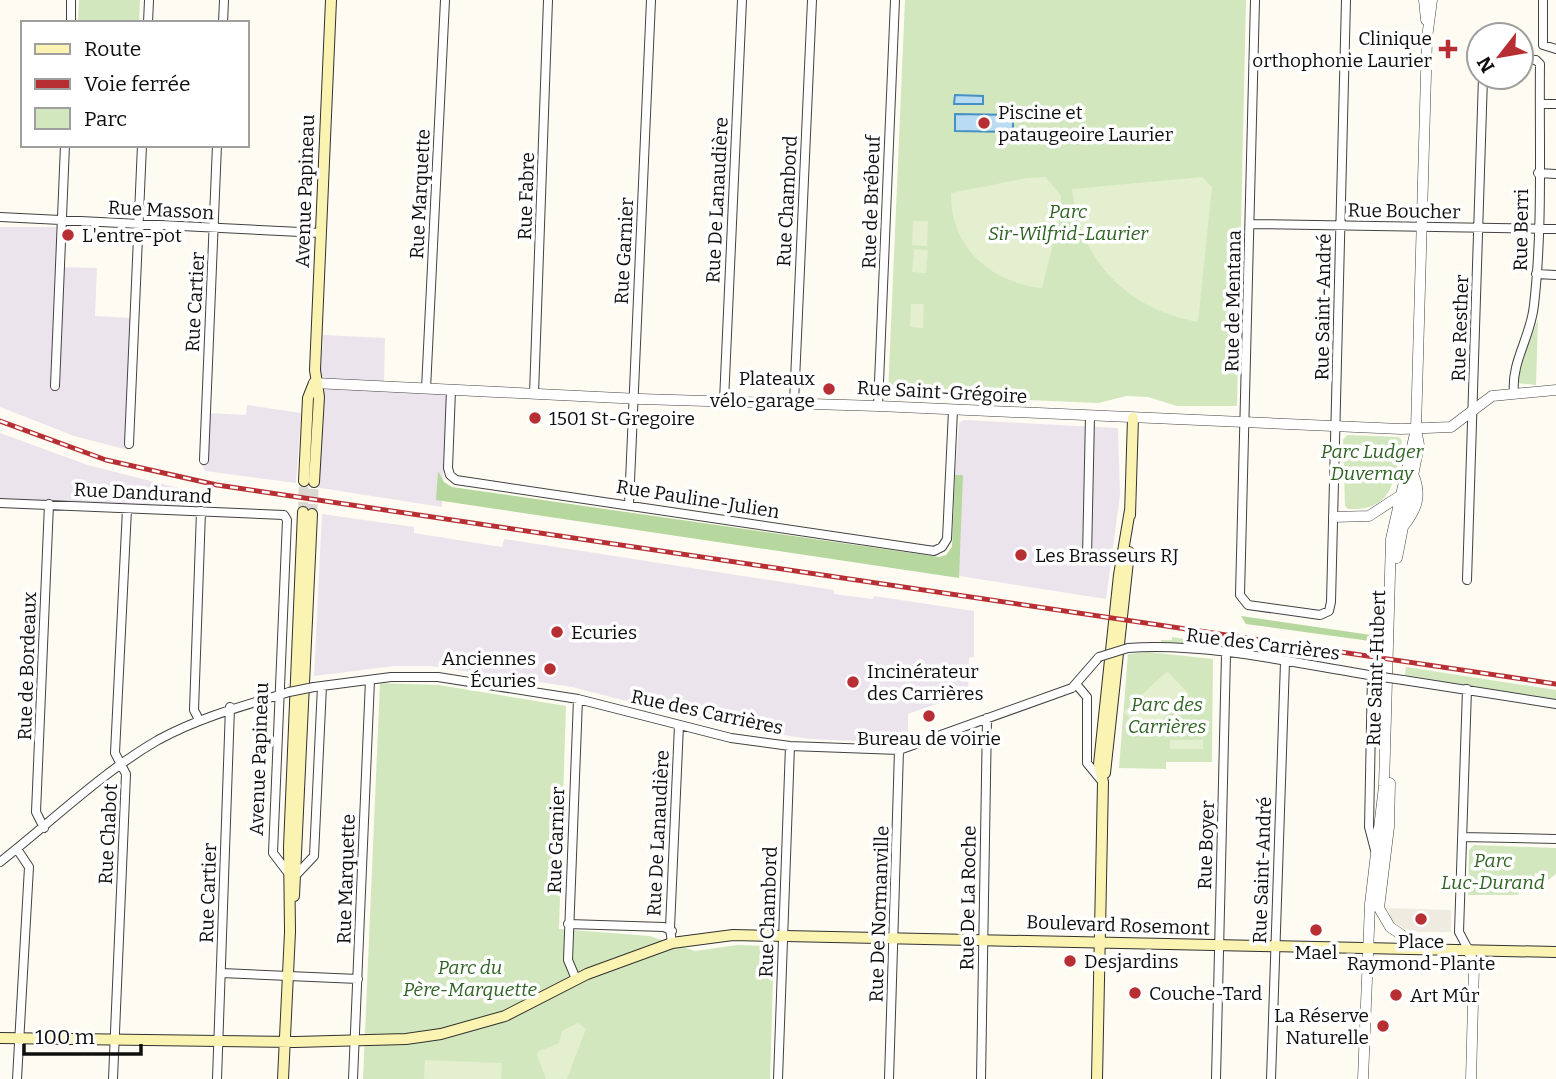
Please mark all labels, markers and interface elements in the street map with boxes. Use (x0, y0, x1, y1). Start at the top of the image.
legend (21, 21, 248, 147)
north arrow (1465, 21, 1535, 91)
place label: Clinique orthophonie Laurier (1252, 27, 1433, 72)
text: Route (84, 36, 141, 62)
marker: Clinique orthophonie Laurier (1438, 39, 1458, 59)
text: N (1472, 52, 1499, 77)
text: Voie ferrée (84, 71, 190, 97)
place label: Piscine et pataugeoire Laurier (998, 101, 1174, 146)
text: Parc (84, 106, 127, 132)
street label: Avenue Papineau (291, 114, 319, 268)
marker: Piscine et pataugeoire Laurier (976, 115, 992, 131)
street label: Rue De Lanaudière (701, 116, 733, 284)
street label: Rue Marquette (405, 128, 435, 260)
street label: Rue de Brébeuf (857, 133, 885, 269)
street label: Rue Chambord (772, 135, 802, 267)
street label: Rue Fabre (513, 152, 539, 240)
street label: Rue Berri (1509, 188, 1533, 271)
street label: Rue Masson (107, 196, 215, 224)
street label: Rue Garnier (610, 196, 638, 305)
street label: Rue Boucher (1347, 199, 1461, 223)
park label: Parc Sir-Wilfrid-Laurier (988, 200, 1149, 245)
place label: L'entre-pot (82, 224, 182, 247)
marker: L'entre-pot (60, 227, 76, 243)
street label: Rue de Mentana (1220, 229, 1246, 372)
street label: Rue Saint-André (1310, 233, 1336, 381)
street label: Rue Cartier (181, 251, 209, 353)
street label: Rue Resther (1447, 274, 1473, 382)
place label: Plateaux vélo-garage (709, 367, 815, 412)
street label: Rue Saint-Grégoire (856, 376, 1028, 408)
marker: Plateaux vélo-garage (821, 381, 837, 397)
place label: 1501 St-Gregoire (549, 407, 695, 430)
marker: 1501 St-Gregoire (527, 410, 543, 426)
park label: Parc Ludger Duvernay (1321, 440, 1425, 485)
street label: Rue Pauline-Julien (615, 475, 781, 523)
street label: Rue Dandurand (73, 478, 213, 508)
place label: Les Brasseurs RJ (1035, 544, 1179, 567)
marker: Les Brasseurs RJ (1013, 547, 1029, 563)
street label: Rue Saint-Hubert (1362, 589, 1390, 747)
street label: Rue de Bordeaux (13, 591, 41, 741)
place label: Ecuries (571, 621, 637, 644)
street label: Rue des Carrières (1185, 623, 1341, 665)
marker: Ecuries (549, 624, 565, 640)
place label: Anciennes Écuries (442, 647, 536, 692)
place label: Incinérateur des Carrières (867, 660, 984, 705)
marker: Anciennes Écuries (542, 661, 558, 677)
marker: Incinérateur des Carrières (845, 674, 861, 690)
street label: Avenue Papineau (245, 682, 273, 836)
street label: Rue des Carrières (629, 685, 785, 739)
park label: Parc des Carrières (1128, 693, 1206, 738)
marker: Bureau de voirie (921, 708, 937, 724)
place label: Bureau de voirie (857, 727, 1001, 750)
street label: Rue De Lanaudière (642, 749, 674, 917)
street label: Rue Chabot (94, 783, 122, 885)
street label: Rue Garnier (543, 786, 569, 894)
street label: Rue Saint-André (1248, 796, 1276, 944)
street label: Rue Boyer (1193, 799, 1219, 890)
street label: Rue Marquette (332, 814, 360, 944)
street label: Rue De Normanville (864, 825, 894, 1003)
street label: Rue De La Roche (955, 825, 981, 971)
street label: Rue Cartier (195, 842, 221, 943)
street label: Rue Chambord (754, 846, 782, 978)
park label: Parc Luc-Durand (1441, 849, 1545, 894)
street label: Boulevard Rosemont (1026, 910, 1210, 940)
marker: Place Raymond-Plante (1413, 911, 1429, 927)
marker: Mael (1308, 922, 1324, 938)
place label: Place Raymond-Plante (1347, 930, 1495, 975)
place label: Mael (1295, 941, 1337, 964)
place label: Desjardins (1084, 950, 1179, 973)
marker: Desjardins (1062, 953, 1078, 969)
park label: Parc du Père-Marquette (403, 956, 538, 1001)
place label: Couche-Tard (1149, 982, 1262, 1005)
place label: Art Mûr (1410, 984, 1480, 1007)
marker: Couche-Tard (1127, 985, 1143, 1001)
marker: Art Mûr (1388, 987, 1404, 1003)
place label: La Réserve Naturelle (1274, 1004, 1369, 1049)
scale bar (24, 1012, 142, 1056)
marker: La Réserve Naturelle (1375, 1018, 1391, 1034)
text: 100 m (35, 1024, 95, 1050)

